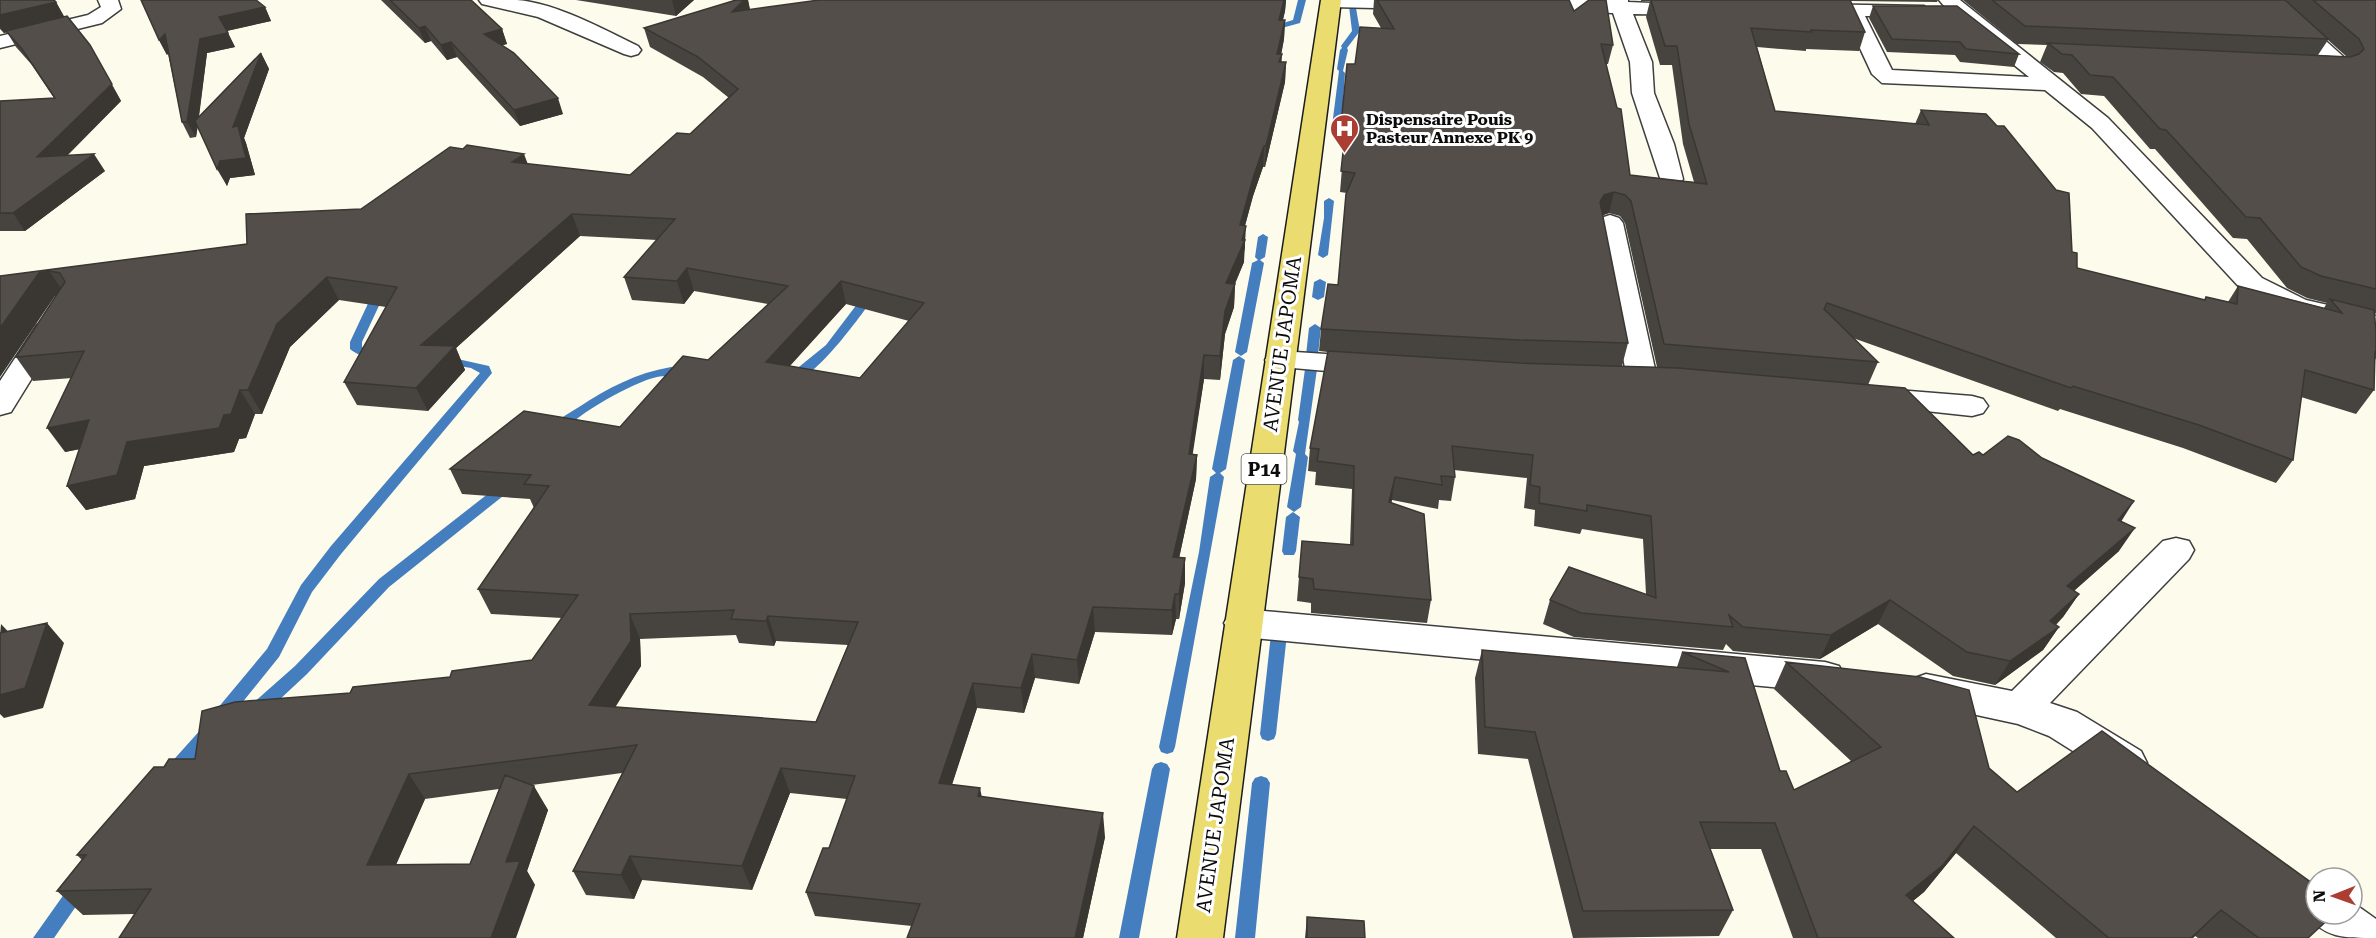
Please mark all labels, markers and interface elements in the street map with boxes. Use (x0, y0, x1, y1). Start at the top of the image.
place label: Dispensaire Pouis Pasteur Annexe PK 9 (1366, 110, 1533, 147)
hospital icon: Dispensaire Pouis Pasteur Annexe PK 9 (1329, 112, 1361, 154)
street label: AVENUE JAPOMA (1258, 255, 1306, 433)
road number: P14 (1242, 454, 1286, 484)
street label: AVENUE JAPOMA (1191, 736, 1239, 914)
north arrow (2304, 866, 2364, 926)
text: N (2310, 890, 2329, 903)

